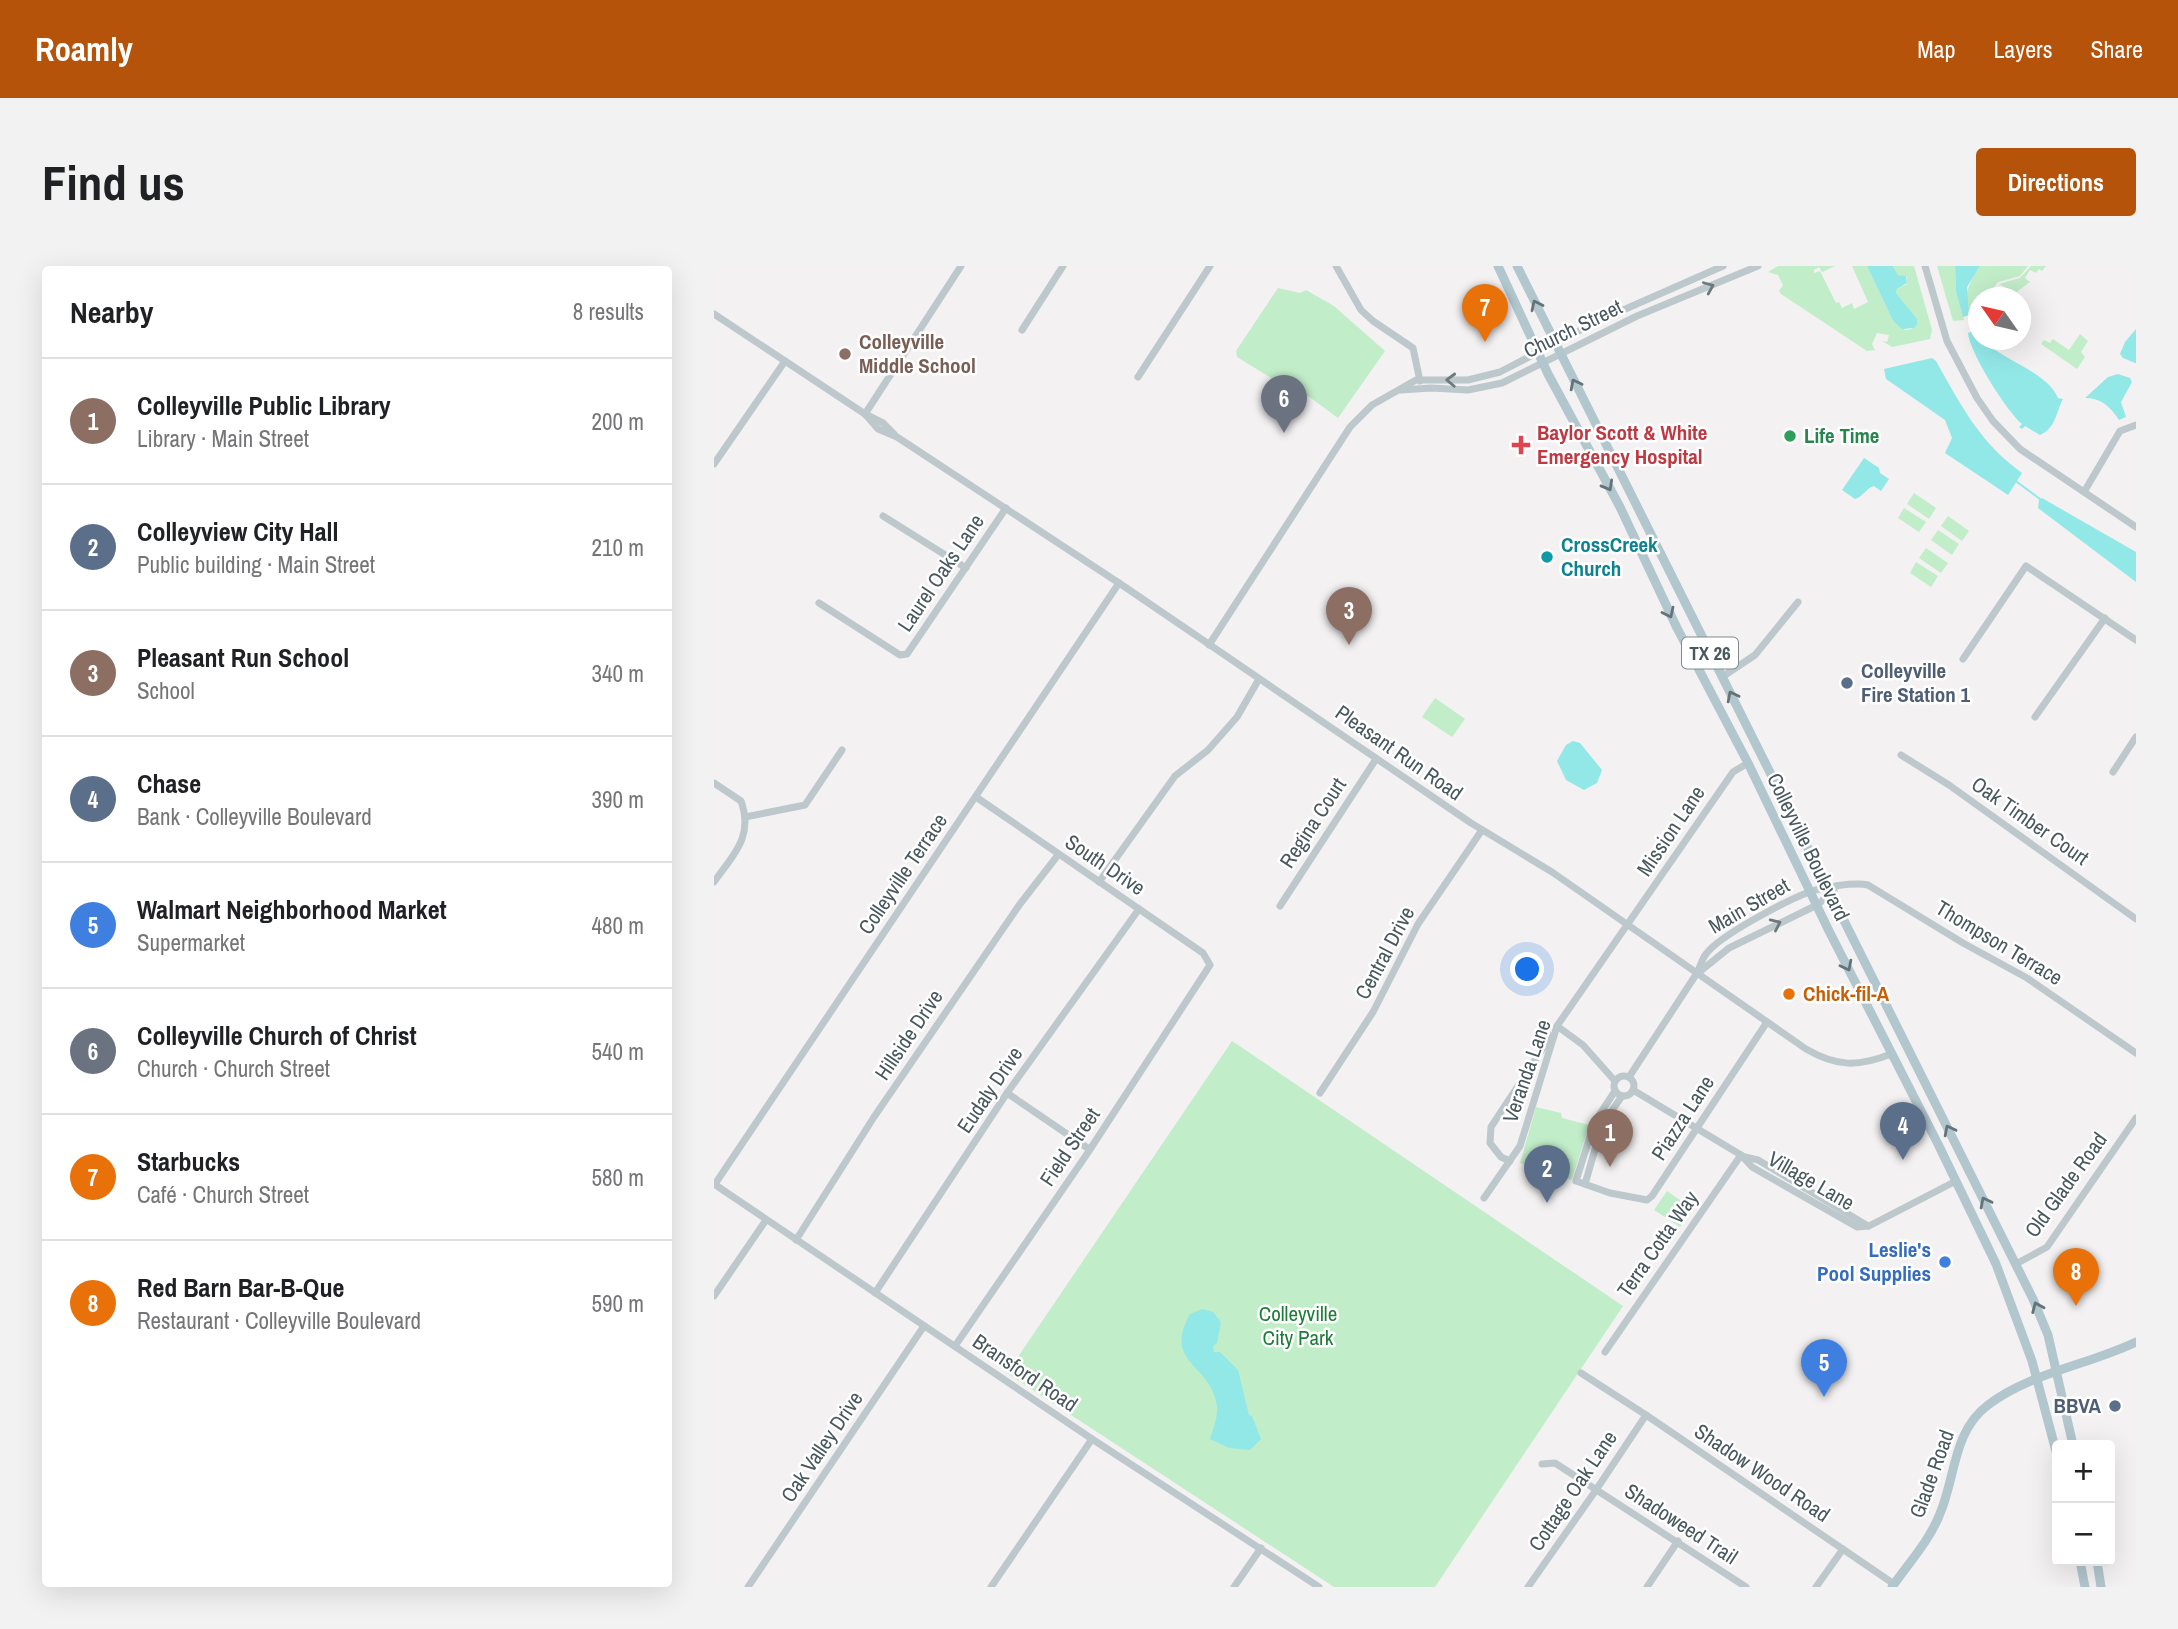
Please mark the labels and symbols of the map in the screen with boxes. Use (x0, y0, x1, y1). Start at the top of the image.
one-way arrow (1702, 281, 1714, 295)
pin: 7 (1462, 284, 1508, 342)
north arrow (1968, 287, 2031, 350)
street label: Church Street (1519, 292, 1627, 365)
one-way arrow (1530, 300, 1544, 312)
place label: Colleyville Middle School (859, 327, 976, 380)
marker: Colleyville Middle School (837, 346, 853, 362)
one-way arrow (1445, 372, 1456, 387)
pin: 6 (1261, 375, 1307, 433)
one-way arrow (1570, 379, 1584, 391)
place label: Baylor Scott & White Emergency Hospital (1537, 418, 1707, 471)
place label: Life Time (1804, 421, 1879, 450)
marker: Life Time (1782, 428, 1798, 444)
marker: Baylor Scott & White Emergency Hospital (1511, 435, 1531, 455)
one-way arrow (1600, 479, 1613, 491)
street label: Laurel Oaks Lane (891, 508, 991, 637)
place label: CrossCreek Church (1561, 530, 1658, 583)
marker: CrossCreek Church (1539, 549, 1555, 565)
pin: 3 (1326, 587, 1372, 645)
one-way arrow (1661, 606, 1675, 618)
road number: TX 26 (1682, 638, 1738, 668)
place label: Colleyville Fire Station 1 (1861, 656, 1971, 709)
marker: Colleyville Fire Station 1 (1839, 675, 1855, 691)
one-way arrow (1727, 691, 1741, 704)
street label: Pleasant Run Road (1330, 698, 1469, 807)
street label: Colleyville Boulevard (1760, 768, 1857, 925)
street label: Oak Timber Court (1966, 769, 2095, 872)
street label: Regina Court (1273, 772, 1353, 874)
street label: Mission Lane (1630, 780, 1712, 882)
street label: Colleyville Terrace (851, 807, 954, 940)
street label: South Drive (1059, 827, 1151, 902)
street label: Main Street (1703, 871, 1795, 940)
street label: Thompson Terrace (1930, 893, 2068, 992)
street label: Central Drive (1348, 901, 1421, 1004)
one-way arrow (1769, 919, 1781, 933)
your location (1510, 952, 1544, 986)
one-way arrow (1838, 959, 1852, 971)
place label: Chick-fil-A (1803, 979, 1890, 1008)
street label: Hillside Drive (868, 984, 950, 1086)
marker: Chick-fil-A (1781, 986, 1797, 1002)
street label: Veranda Lane (1495, 1015, 1558, 1126)
street label: Eudaly Drive (950, 1041, 1029, 1139)
street label: Piazza Lane (1644, 1070, 1721, 1166)
street label: Field Street (1033, 1102, 1107, 1192)
pin: 4 (1880, 1102, 1926, 1160)
pin: 1 (1587, 1109, 1633, 1167)
one-way arrow (1944, 1125, 1958, 1137)
street label: Old Glade Road (2018, 1126, 2114, 1243)
street label: Village Lane (1763, 1144, 1860, 1217)
pin: 2 (1524, 1145, 1570, 1203)
street label: Terra Cotta Way (1610, 1184, 1705, 1303)
one-way arrow (1980, 1197, 1994, 1209)
place label: Leslie's Pool Supplies (1817, 1235, 1931, 1288)
pin: 8 (2053, 1248, 2099, 1306)
marker: Leslie's Pool Supplies (1937, 1254, 1953, 1270)
park label: Colleyville City Park (1259, 1299, 1337, 1352)
one-way arrow (2031, 1302, 2045, 1314)
street label: Bransford Road (967, 1327, 1083, 1418)
pin: 5 (1801, 1339, 1847, 1397)
street label: Oak Valley Drive (774, 1386, 869, 1508)
place label: BBVA (2053, 1391, 2102, 1420)
marker: BBVA (2107, 1398, 2123, 1414)
street label: Shadow Wood Road (1689, 1416, 1836, 1529)
street label: Cottage Oak Lane (1521, 1425, 1624, 1557)
street label: Glade Road (1902, 1426, 1961, 1522)
street label: Shadoweed Trail (1619, 1476, 1743, 1571)

